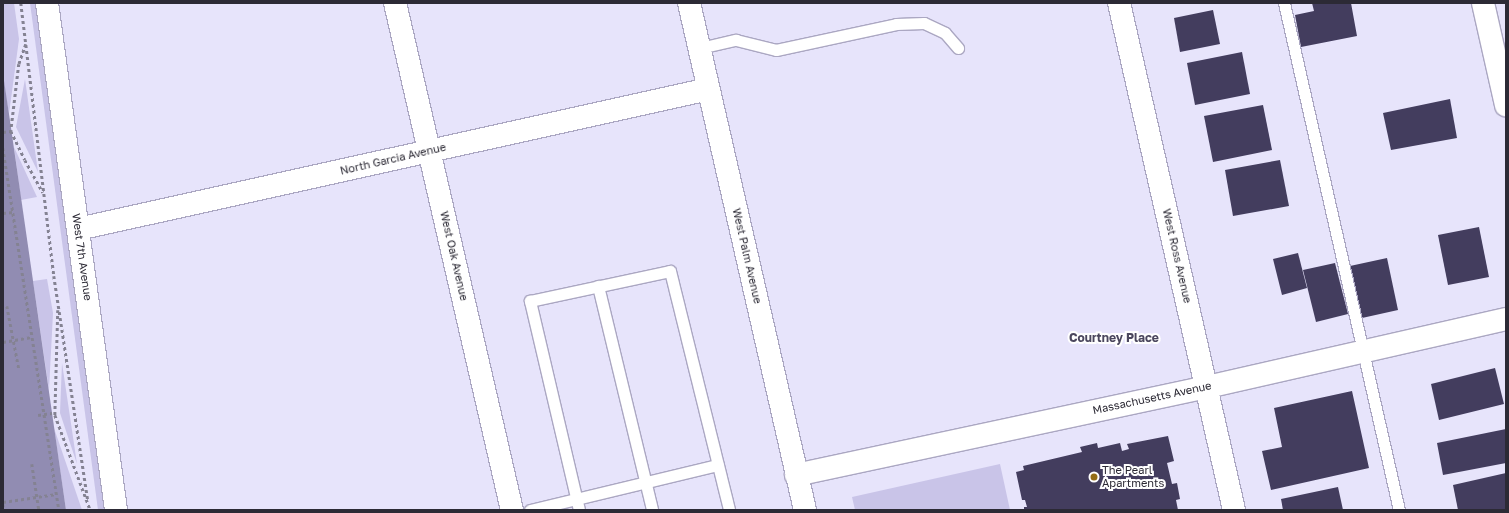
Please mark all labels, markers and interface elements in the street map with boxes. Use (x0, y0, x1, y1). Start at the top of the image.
street label: North Garcia Avenue (339, 140, 447, 178)
street label: West Palm Avenue (730, 207, 764, 305)
street label: West Ross Avenue (1160, 207, 1194, 305)
street label: West Oak Avenue (437, 210, 471, 302)
street label: West 7th Avenue (69, 212, 95, 302)
district label: Courtney Place (1069, 331, 1159, 345)
street label: Massachusetts Avenue (1091, 379, 1213, 417)
place label: The Pearl Apartments (1102, 464, 1164, 490)
marker: The Pearl Apartments (1089, 472, 1099, 482)

